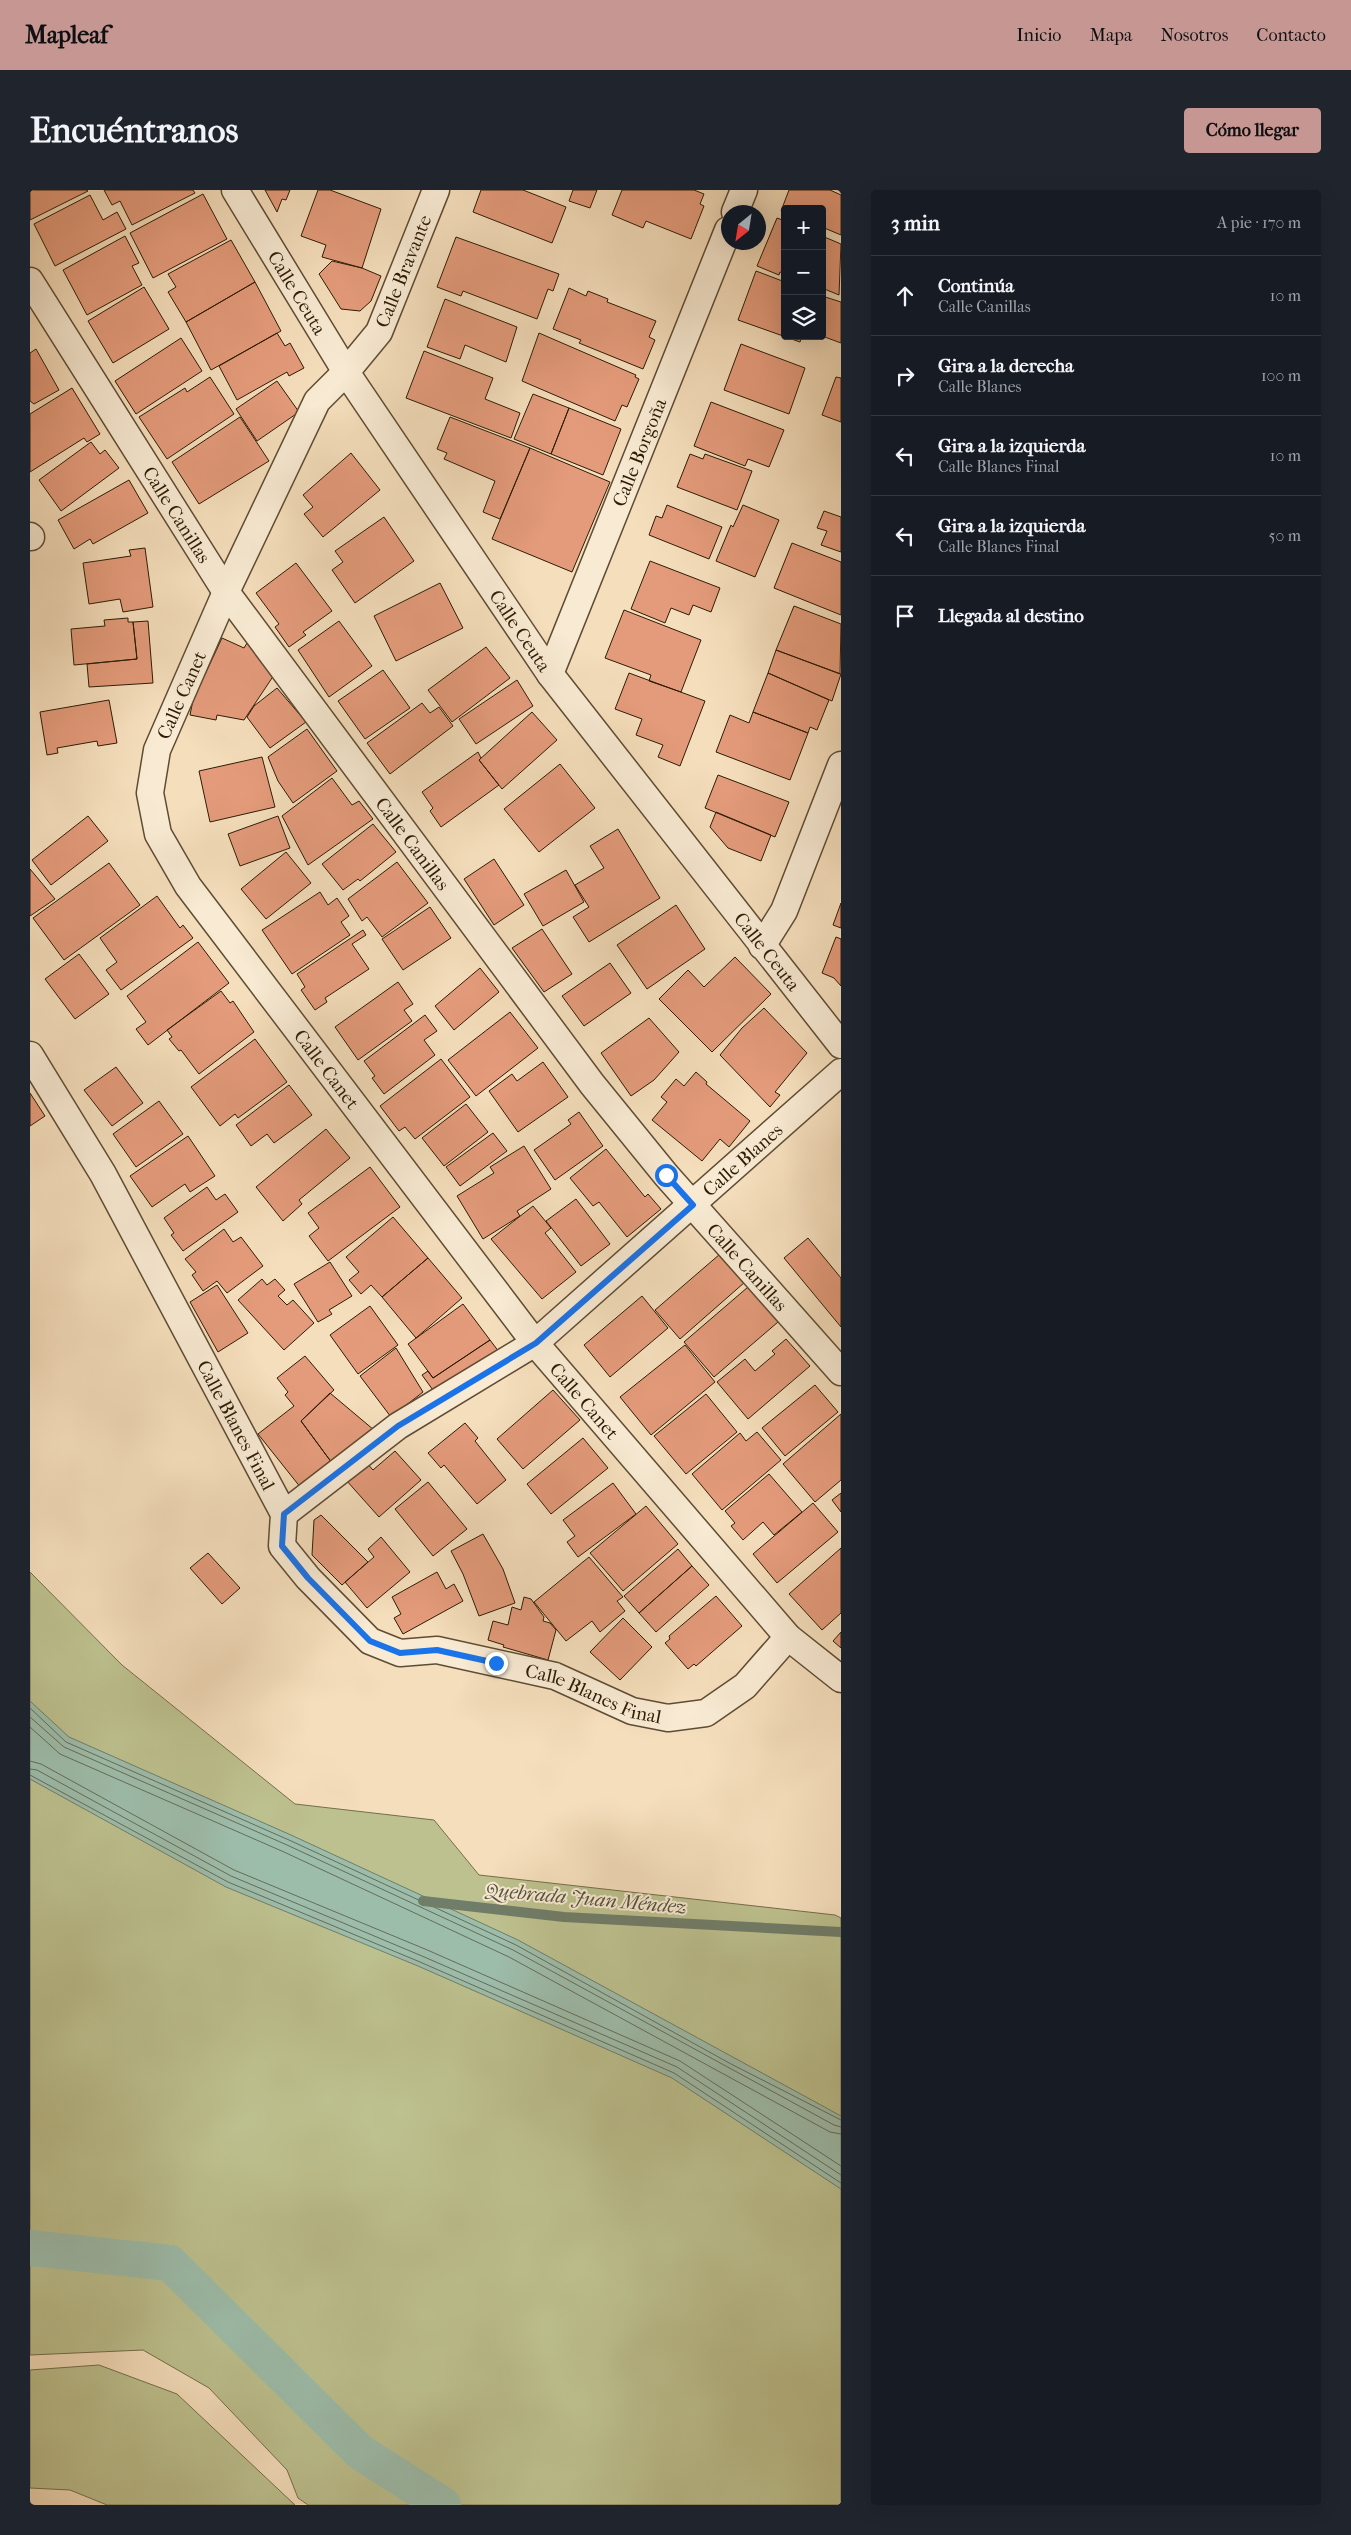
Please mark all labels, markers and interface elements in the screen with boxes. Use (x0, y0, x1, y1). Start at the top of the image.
text: Mapleaf (25, 21, 108, 49)
text: Inicio (1017, 25, 1062, 46)
text: Mapa (1090, 25, 1132, 46)
text: Nosotros (1160, 25, 1228, 46)
text: Contacto (1256, 25, 1326, 46)
button: Cómo llegar (1184, 108, 1321, 153)
text: Encuéntranos (30, 110, 238, 151)
north arrow (721, 205, 766, 250)
map controls (781, 205, 826, 340)
button: + (781, 205, 826, 250)
text: 3 min (891, 211, 940, 235)
street label: Calle Bravante (371, 212, 437, 331)
text: A pie · 170 m (1217, 213, 1301, 232)
street label: Calle Ceuta (263, 247, 331, 339)
button: − (781, 250, 826, 295)
text: Continúa (938, 275, 1014, 297)
icon: ahead (891, 282, 919, 310)
text: 10 m (1270, 286, 1301, 305)
button: layers (781, 295, 826, 340)
text: Calle Canillas (938, 297, 1031, 316)
text: Gira a la derecha (938, 355, 1074, 377)
icon: right (891, 362, 919, 390)
text: 100 m (1261, 366, 1301, 385)
text: Calle Blanes (938, 377, 1022, 396)
street label: Calle Borgoña (608, 395, 672, 510)
text: Gira a la izquierda (938, 435, 1085, 457)
icon: left (891, 442, 919, 470)
text: 10 m (1270, 446, 1301, 465)
text: Calle Blanes Final (938, 457, 1059, 476)
street label: Calle Canillas (138, 463, 215, 567)
text: Gira a la izquierda (938, 515, 1085, 537)
icon: left (891, 522, 919, 550)
text: 50 m (1269, 526, 1301, 545)
text: Calle Blanes Final (938, 537, 1059, 556)
street label: Calle Ceuta (484, 586, 555, 676)
icon: arrive (891, 602, 919, 630)
text: Llegada al destino (938, 605, 1084, 627)
street label: Calle Canet (153, 648, 211, 743)
street label: Calle Canillas (371, 793, 454, 895)
street label: Calle Ceuta (729, 908, 804, 996)
street label: Calle Canet (289, 1025, 364, 1114)
street label: Calle Blanes (698, 1119, 787, 1201)
route start (655, 1164, 678, 1187)
street label: Calle Canillas (702, 1219, 792, 1316)
street label: Calle Blanes Final (192, 1357, 279, 1494)
street label: Calle Canet (545, 1358, 623, 1444)
route end (485, 1652, 508, 1675)
street label: Calle Blanes Final (523, 1660, 663, 1728)
water label: Quebrada Juan Méndez (483, 1878, 688, 1920)

